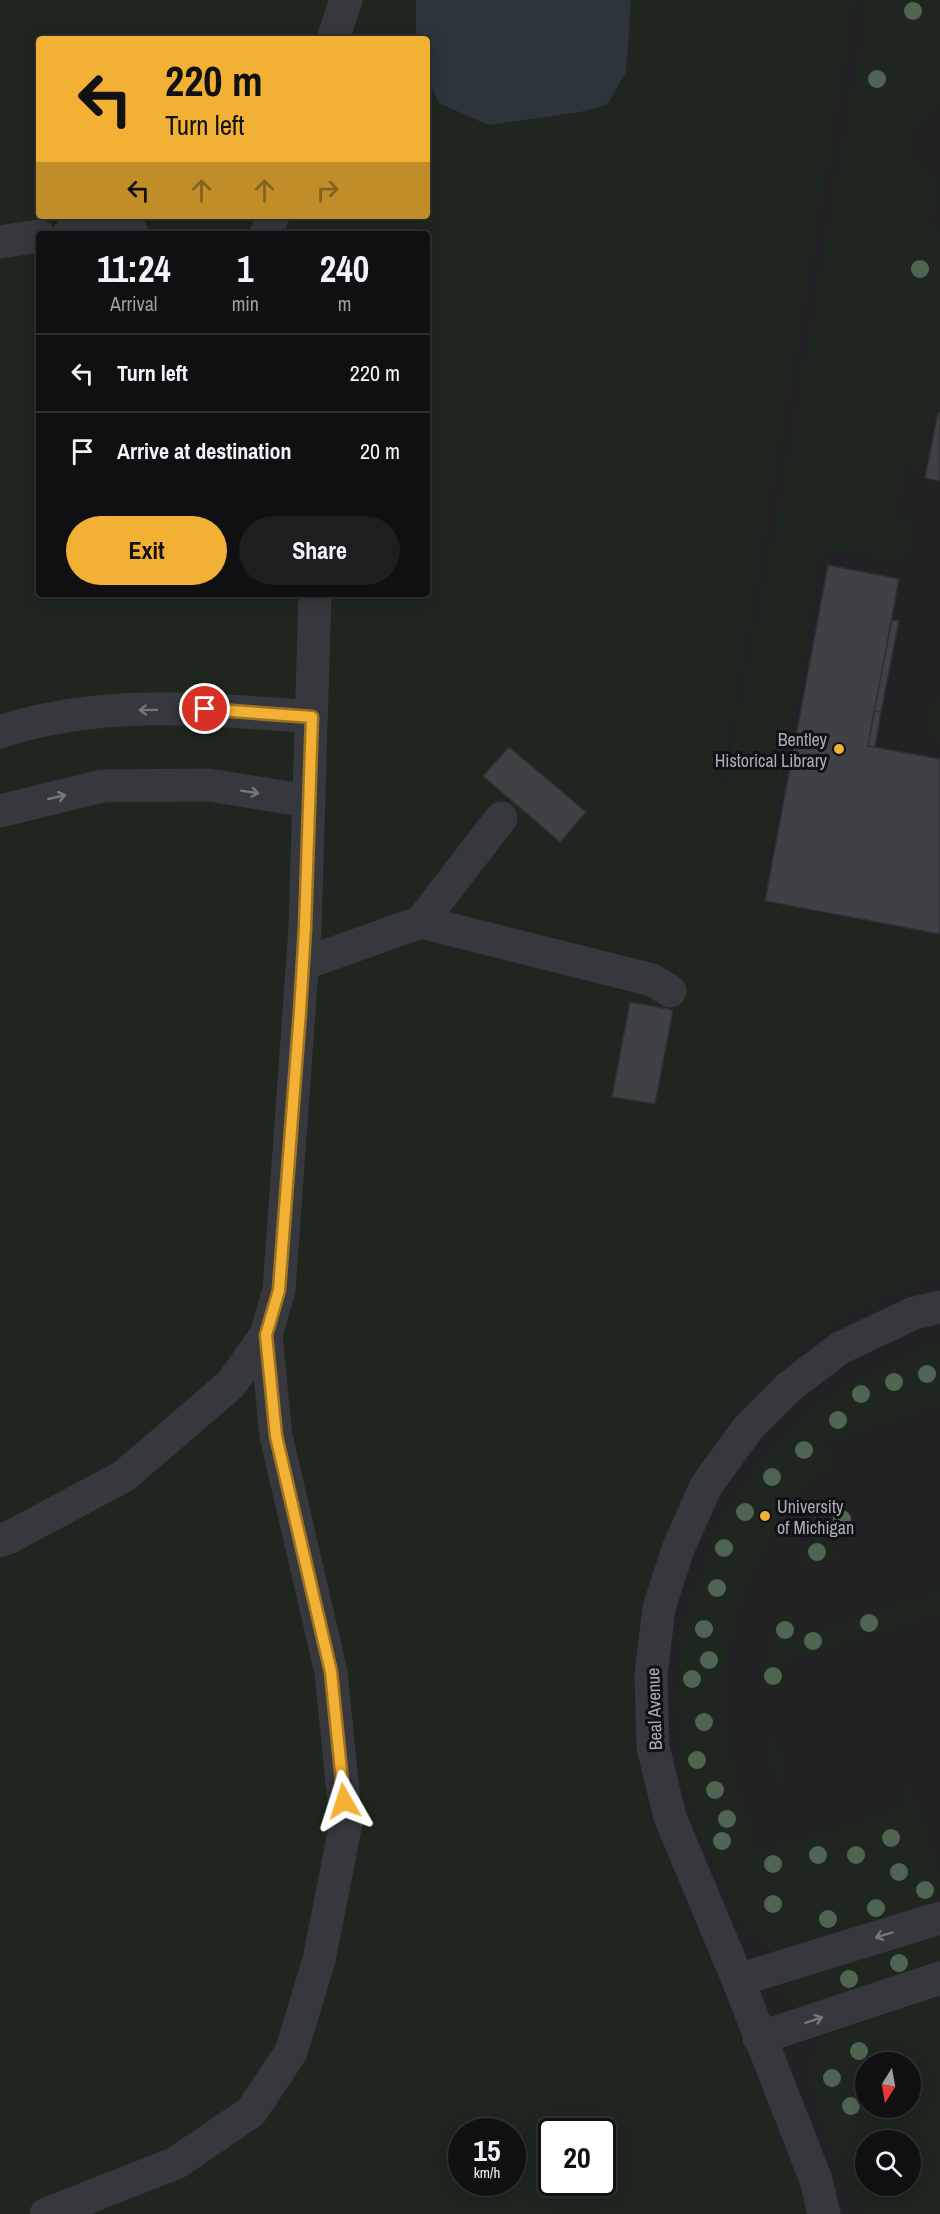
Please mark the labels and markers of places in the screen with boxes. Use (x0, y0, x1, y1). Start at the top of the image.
pin (179, 683, 230, 734)
place label: Bentley Historical Library (715, 727, 828, 773)
marker: Bentley Historical Library (832, 742, 846, 756)
place label: University of Michigan (777, 1494, 854, 1540)
marker: University of Michigan (758, 1509, 772, 1523)

